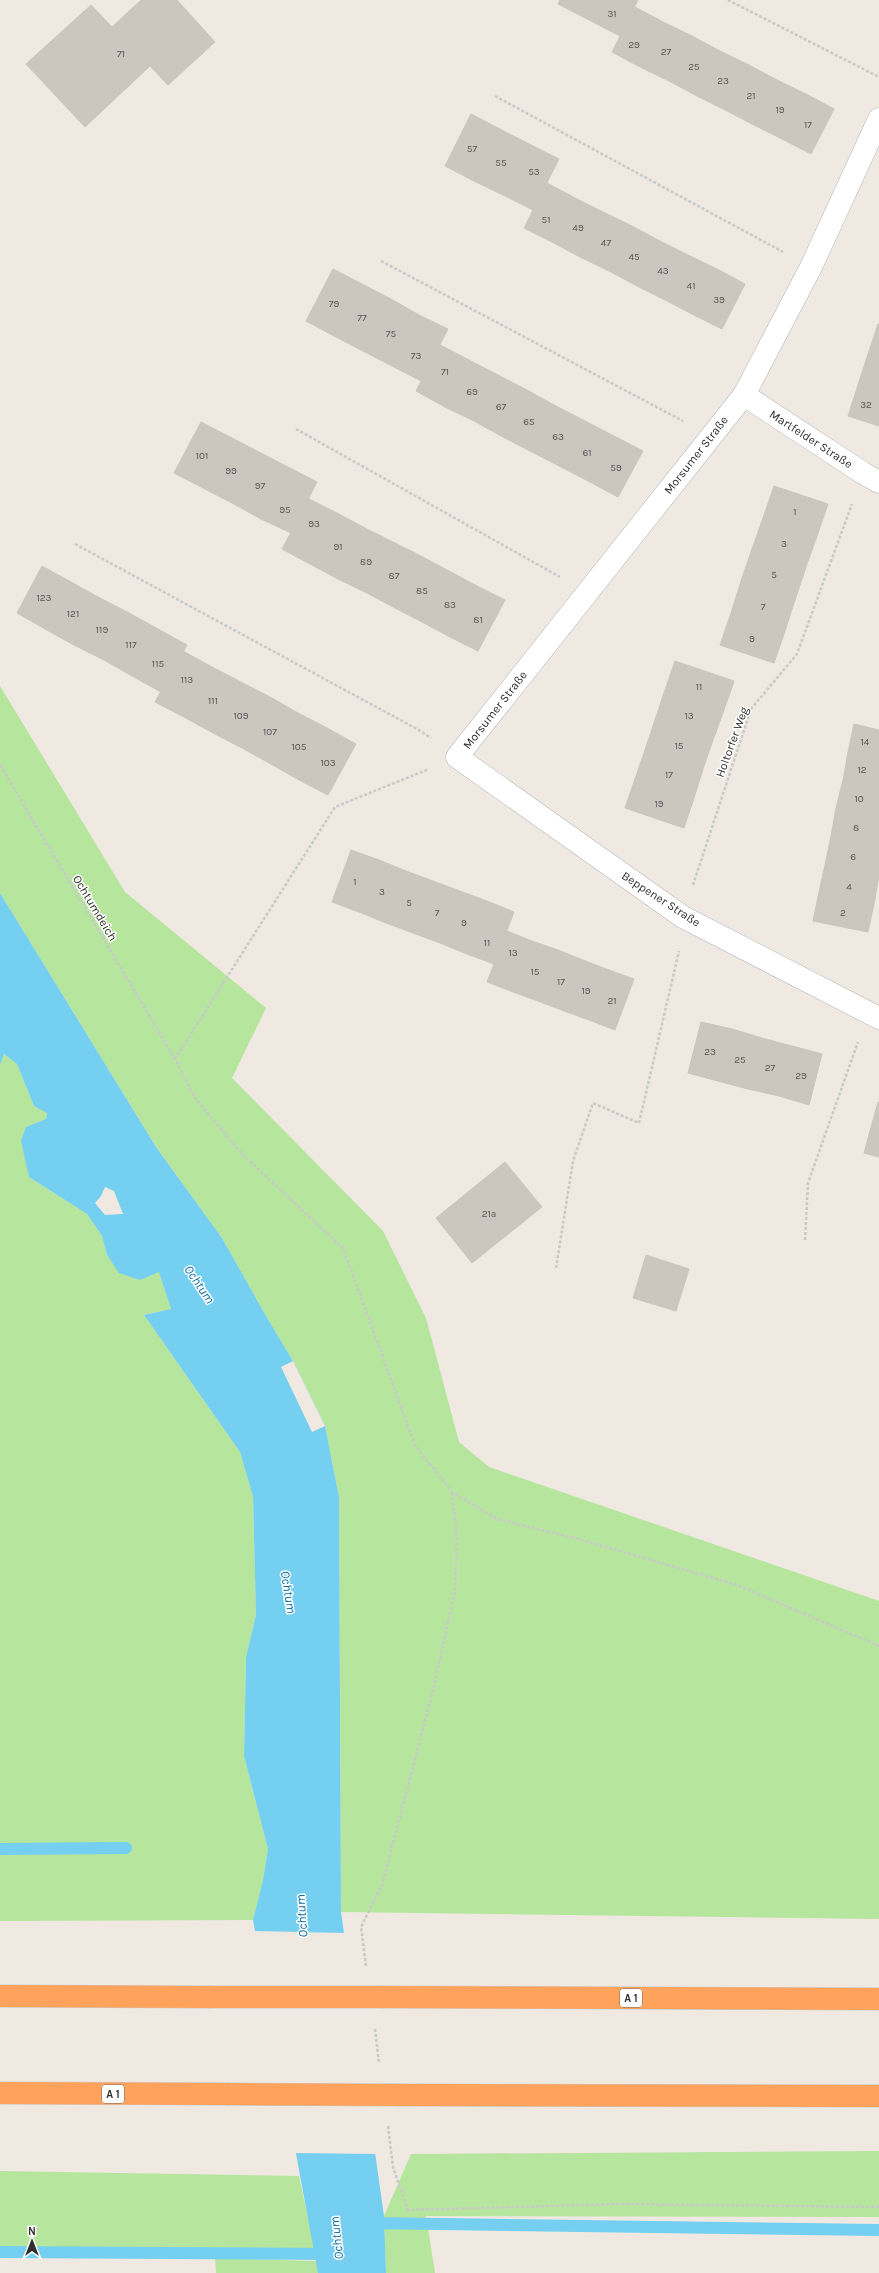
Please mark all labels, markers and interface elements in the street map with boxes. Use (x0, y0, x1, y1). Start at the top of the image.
house number: 31 (607, 8, 617, 20)
house number: 29 (628, 39, 640, 51)
house number: 27 (661, 46, 672, 58)
house number: 71 (117, 48, 125, 60)
house number: 25 (688, 61, 700, 73)
house number: 23 (717, 75, 729, 87)
house number: 21 (746, 90, 756, 102)
house number: 19 (775, 104, 785, 116)
house number: 17 (804, 119, 812, 131)
house number: 57 (467, 143, 477, 155)
house number: 55 (495, 157, 507, 169)
house number: 53 (528, 166, 540, 178)
house number: 51 (542, 214, 550, 226)
house number: 49 (572, 222, 584, 234)
house number: 47 (601, 237, 611, 249)
house number: 45 (628, 251, 640, 263)
house number: 43 (657, 265, 669, 277)
house number: 41 (687, 280, 695, 292)
house number: 39 (713, 294, 725, 306)
house number: 79 (329, 298, 339, 310)
house number: 77 (357, 312, 367, 324)
house number: 75 (386, 328, 397, 340)
house number: 73 (411, 350, 421, 362)
house number: 71 (441, 366, 449, 378)
house number: 69 (466, 386, 478, 398)
house number: 32 (860, 399, 872, 411)
house number: 67 (496, 401, 507, 413)
street label: Martfelder Straße (767, 407, 855, 471)
street label: Morsumer Straße (661, 413, 731, 497)
house number: 65 (523, 416, 535, 428)
house number: 63 (552, 431, 564, 443)
house number: 61 (582, 447, 592, 459)
house number: 101 (196, 450, 208, 462)
house number: 59 (610, 462, 622, 474)
house number: 99 (225, 465, 237, 477)
house number: 97 (255, 480, 266, 492)
house number: 95 (279, 504, 291, 516)
house number: 1 (793, 506, 797, 518)
house number: 93 (308, 518, 320, 530)
house number: 3 (781, 538, 787, 550)
house number: 91 (333, 541, 343, 553)
house number: 89 (360, 556, 372, 568)
house number: 5 (771, 569, 777, 581)
house number: 87 (389, 570, 400, 582)
house number: 85 (416, 585, 428, 597)
house number: 123 (36, 592, 52, 604)
house number: 83 (444, 599, 456, 611)
house number: 7 (761, 601, 766, 613)
house number: 121 (67, 608, 79, 620)
house number: 81 (473, 614, 483, 626)
house number: 119 (96, 624, 108, 636)
house number: 9 (749, 633, 755, 645)
house number: 117 (125, 639, 137, 651)
house number: 115 (152, 658, 164, 670)
street label: Morsumer Straße (460, 668, 530, 752)
house number: 113 (181, 674, 193, 686)
house number: 11 (696, 681, 702, 693)
house number: 111 (208, 695, 218, 707)
street label: Holtorfer Weg (713, 705, 751, 779)
house number: 109 (233, 710, 249, 722)
house number: 13 (684, 710, 694, 722)
house number: 107 (263, 726, 277, 738)
house number: 14 (861, 736, 870, 748)
house number: 15 (675, 740, 684, 752)
house number: 105 (292, 741, 307, 753)
house number: 103 (320, 757, 336, 769)
house number: 12 (857, 764, 867, 776)
house number: 17 (665, 769, 673, 781)
house number: 10 (854, 793, 864, 805)
house number: 19 (654, 798, 664, 810)
house number: 8 (853, 822, 859, 834)
house number: 6 (850, 851, 856, 863)
street label: Beppener Straße (619, 868, 703, 930)
street label: Ochtumdeich (70, 872, 120, 944)
house number: 1 (353, 876, 357, 888)
house number: 4 (846, 881, 852, 893)
house number: 3 (379, 886, 385, 898)
house number: 5 (406, 897, 412, 909)
house number: 7 (435, 907, 440, 919)
house number: 2 (840, 907, 846, 919)
house number: 9 (461, 917, 467, 929)
house number: 11 (484, 937, 490, 949)
house number: 13 (508, 947, 518, 959)
house number: 15 (531, 966, 540, 978)
house number: 17 (557, 976, 565, 988)
house number: 19 (581, 985, 591, 997)
house number: 21 (607, 995, 617, 1007)
house number: 23 (704, 1046, 716, 1058)
house number: 25 (734, 1054, 746, 1066)
house number: 27 (765, 1062, 776, 1074)
house number: 29 (795, 1070, 807, 1082)
house number: 21a (482, 1208, 496, 1220)
water label: Ochtum (181, 1262, 218, 1306)
water label: Ochtum (278, 1570, 299, 1615)
water label: Ochtum (293, 1894, 310, 1938)
road number: A 1 (620, 1989, 642, 2007)
road number: A 1 (102, 2085, 124, 2103)
water label: Ochtum (327, 2216, 346, 2260)
north arrow (12, 2221, 52, 2261)
text: N (28, 2225, 36, 2238)

